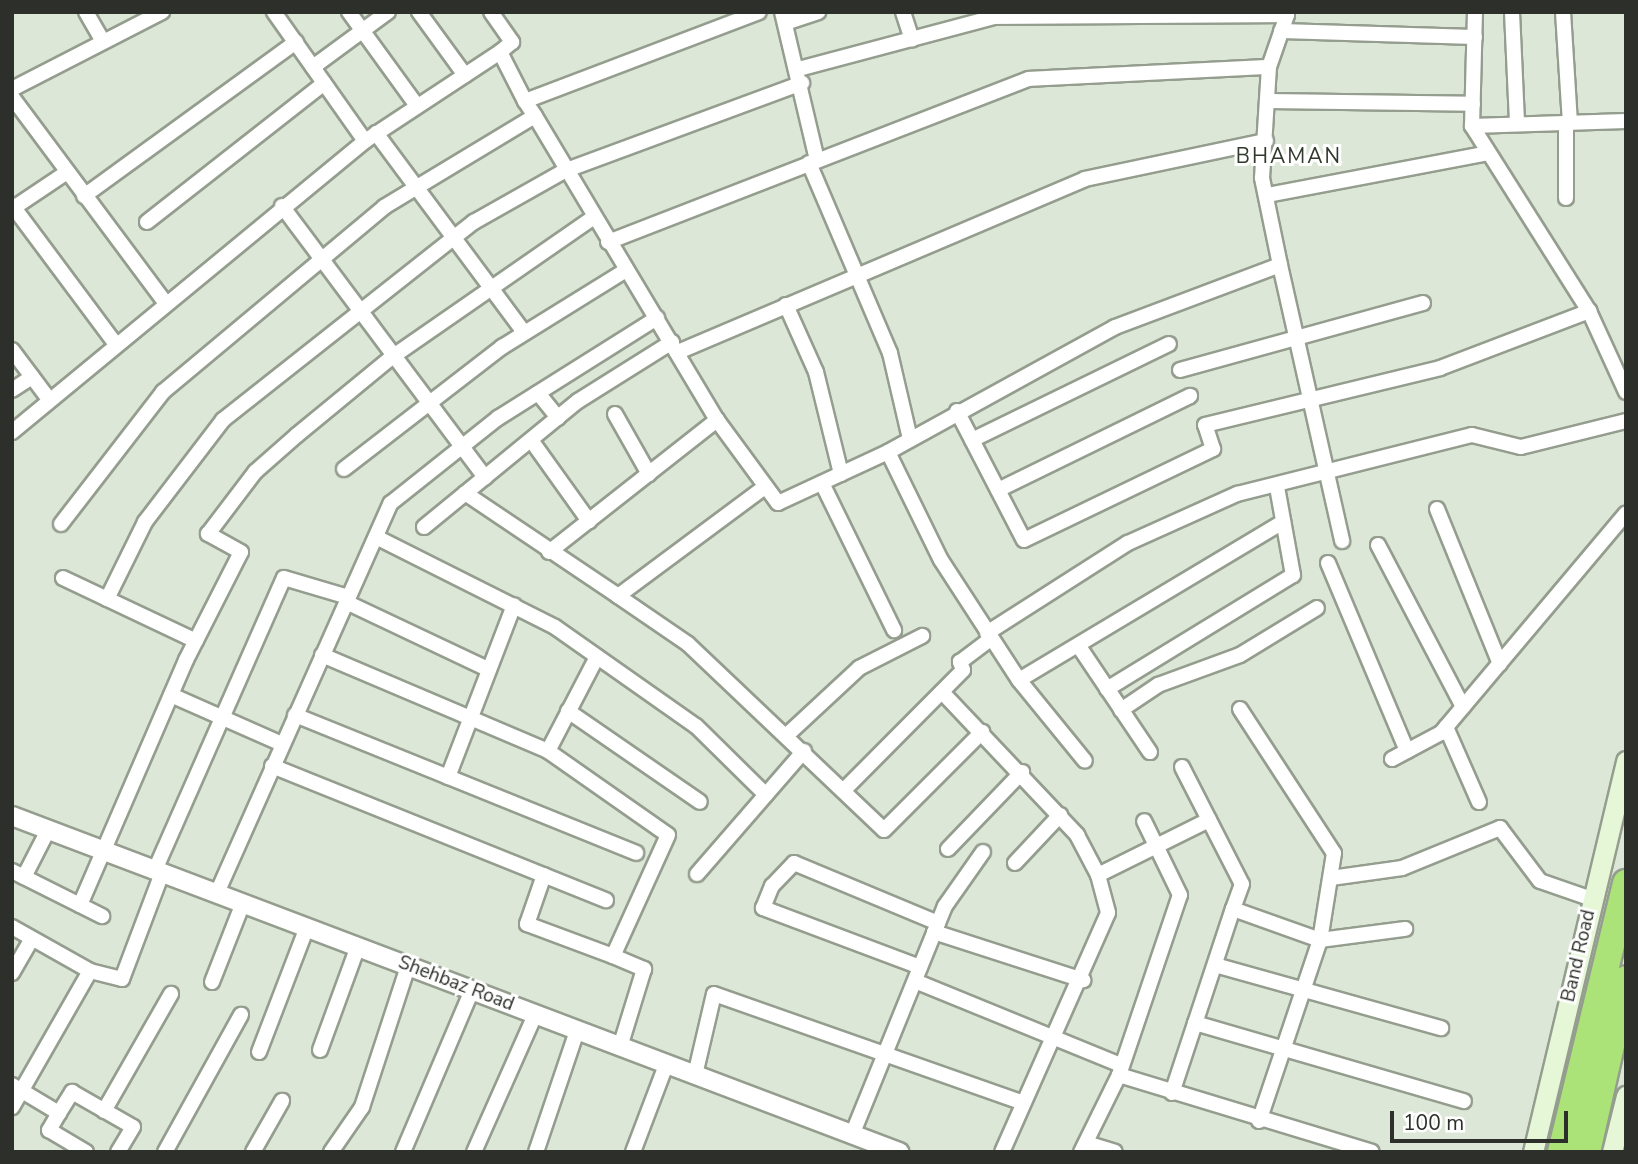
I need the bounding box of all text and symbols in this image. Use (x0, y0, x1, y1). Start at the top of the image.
district label: BHAMAN (1237, 143, 1341, 169)
street label: Band Road (1557, 908, 1601, 1004)
street label: Shehbaz Road (395, 951, 517, 1017)
scale bar (1393, 1098, 1572, 1142)
text: 100 m (1403, 1109, 1464, 1137)

